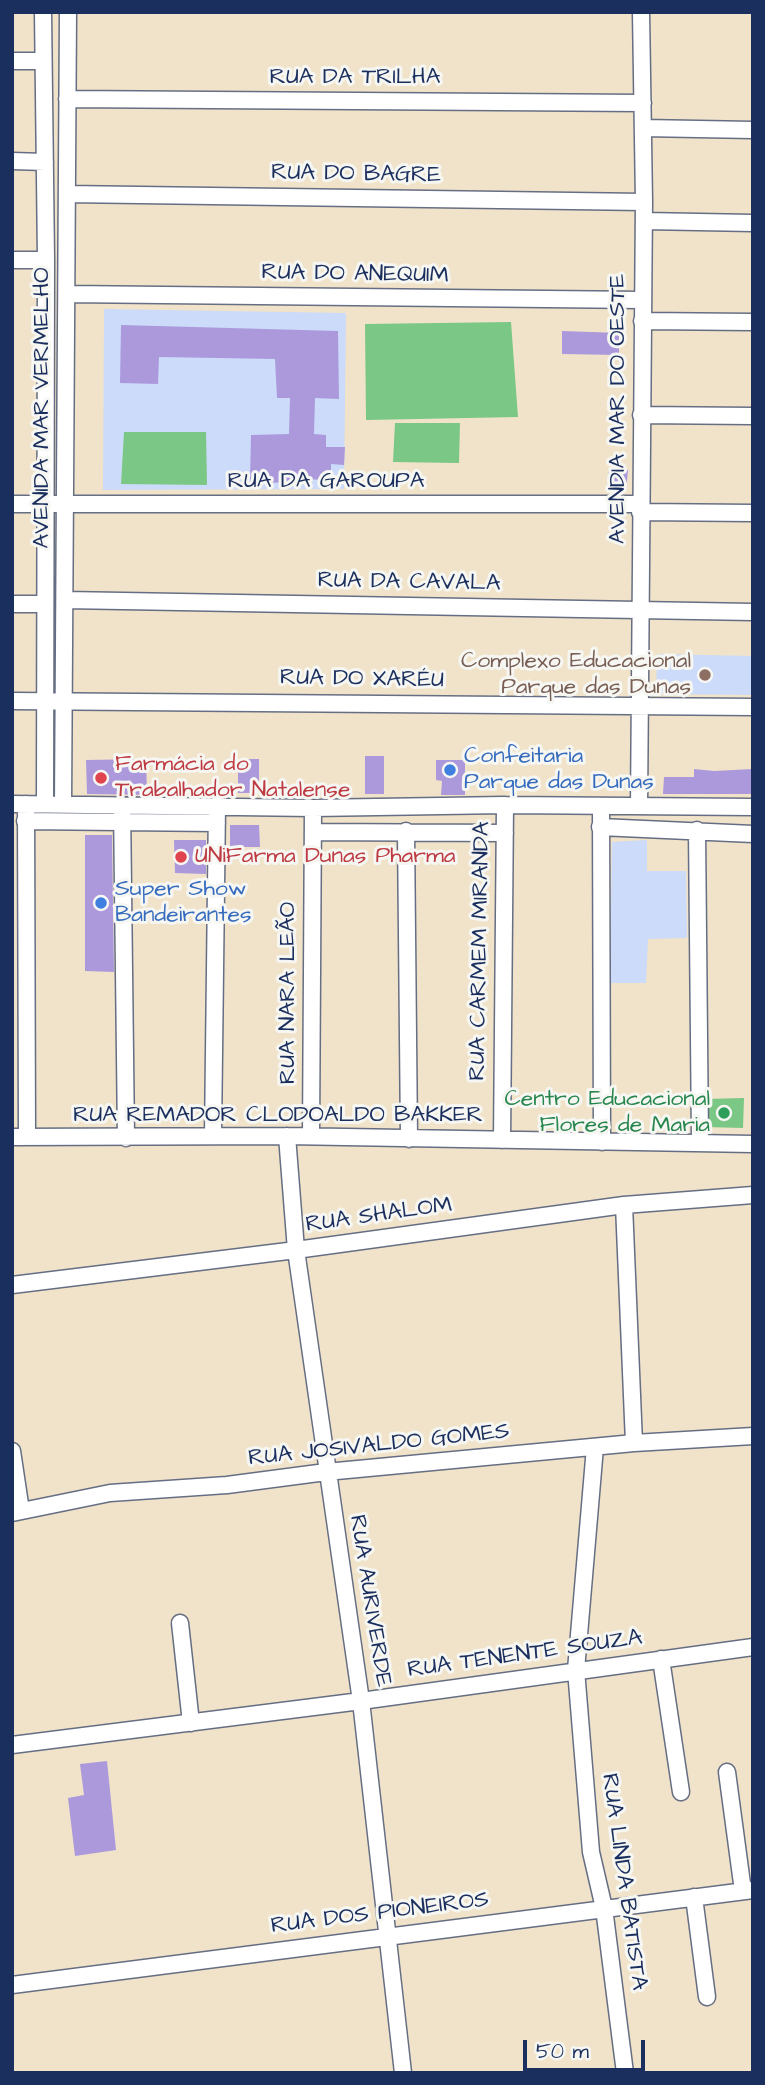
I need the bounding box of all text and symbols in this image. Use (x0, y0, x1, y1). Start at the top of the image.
street label: RUA DA TRILHA (270, 64, 440, 92)
street label: RUA DO BAGRE (271, 160, 441, 190)
street label: RUA DO ANEQUIM (261, 260, 449, 290)
street label: AVENIDA MAR VERMELHO (29, 267, 57, 549)
street label: AVENDIA MAR DO OESTE (605, 274, 633, 544)
street label: RUA DA GAROUPA (228, 468, 424, 496)
street label: RUA DA CAVALA (317, 568, 501, 598)
place label: Complexo Educacional Parque das Dunas (461, 648, 691, 702)
street label: RUA DO XARÉU (280, 665, 444, 695)
marker: Complexo Educacional Parque das Dunas (697, 667, 713, 683)
place label: Confeitaria Parque das Dunas (464, 743, 654, 797)
place label: Farmácia do Trabalhador Natalense (115, 751, 350, 805)
marker: Confeitaria Parque das Dunas (442, 762, 458, 778)
marker: Farmácia do Trabalhador Natalense (93, 770, 109, 786)
street label: RUA CARMEM MIRANDA (465, 821, 497, 1081)
place label: UNiFarma Dunas Pharma (195, 843, 456, 871)
marker: UNiFarma Dunas Pharma (173, 849, 189, 865)
place label: Super Show Bandeirantes (115, 876, 251, 930)
marker: Super Show Bandeirantes (93, 895, 109, 911)
street label: RUA NARA LEÃO (275, 902, 303, 1084)
place label: Centro Educacional Flores de Maria (505, 1086, 710, 1140)
street label: RUA REMADOR CLODOALDO BAKKER (73, 1102, 483, 1130)
marker: Centro Educacional Flores de Maria (716, 1105, 732, 1121)
street label: RUA SHALOM (304, 1192, 454, 1240)
street label: RUA JOSIVALDO GOMES (247, 1419, 511, 1473)
street label: RUA AURIVERDE (342, 1513, 396, 1689)
street label: RUA TENENTE SOUZA (406, 1625, 644, 1685)
street label: RUA LINDA BATISTA (594, 1772, 652, 1992)
street label: RUA DOS PIONEIROS (270, 1887, 490, 1941)
scale bar (527, 2025, 650, 2070)
text: 50 m (536, 2037, 589, 2066)

